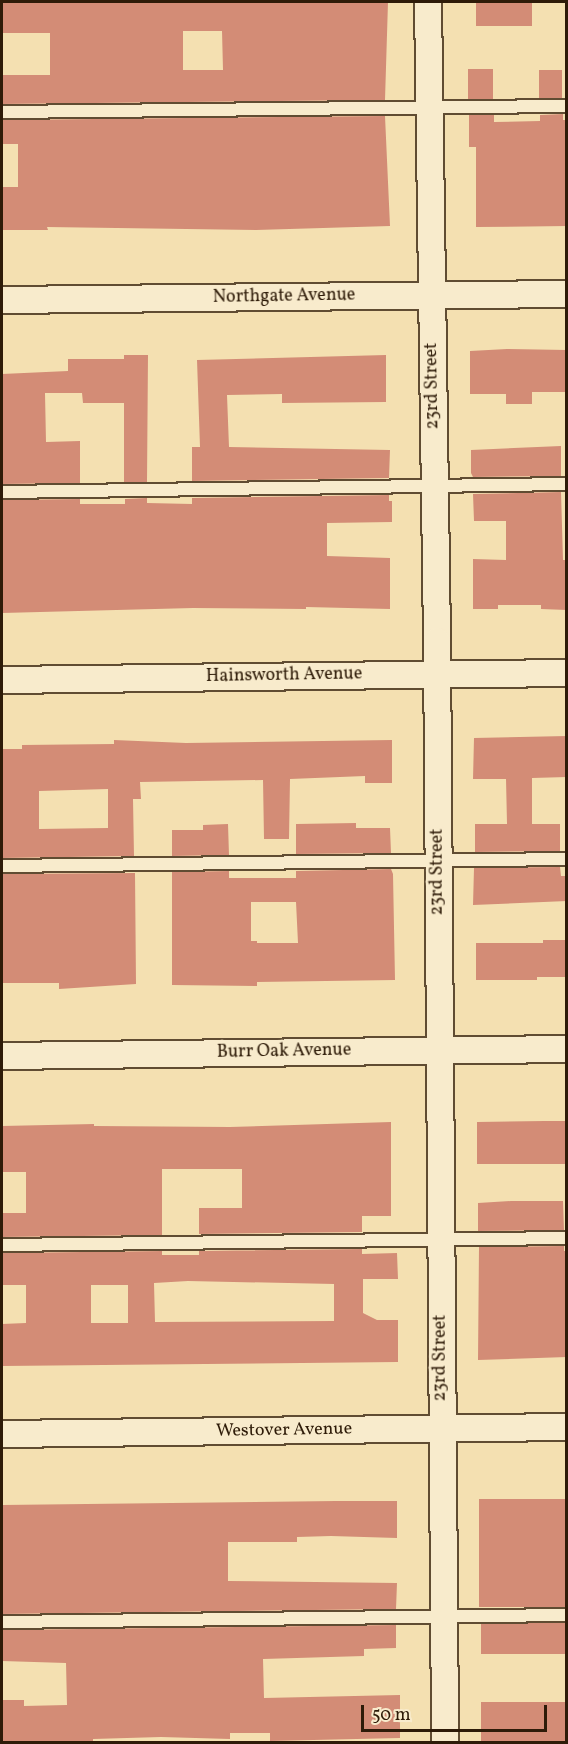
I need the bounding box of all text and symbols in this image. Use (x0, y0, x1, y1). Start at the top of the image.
street label: Northgate Avenue (213, 285, 355, 309)
street label: 23rd Street (421, 342, 445, 430)
street label: Hainsworth Avenue (206, 664, 362, 688)
street label: 23rd Street (427, 829, 449, 915)
street label: Burr Oak Avenue (217, 1040, 351, 1064)
street label: 23rd Street (430, 1315, 452, 1401)
street label: Westover Avenue (216, 1419, 352, 1443)
scale bar (364, 1693, 550, 1731)
text: 50 m (372, 1703, 411, 1728)

